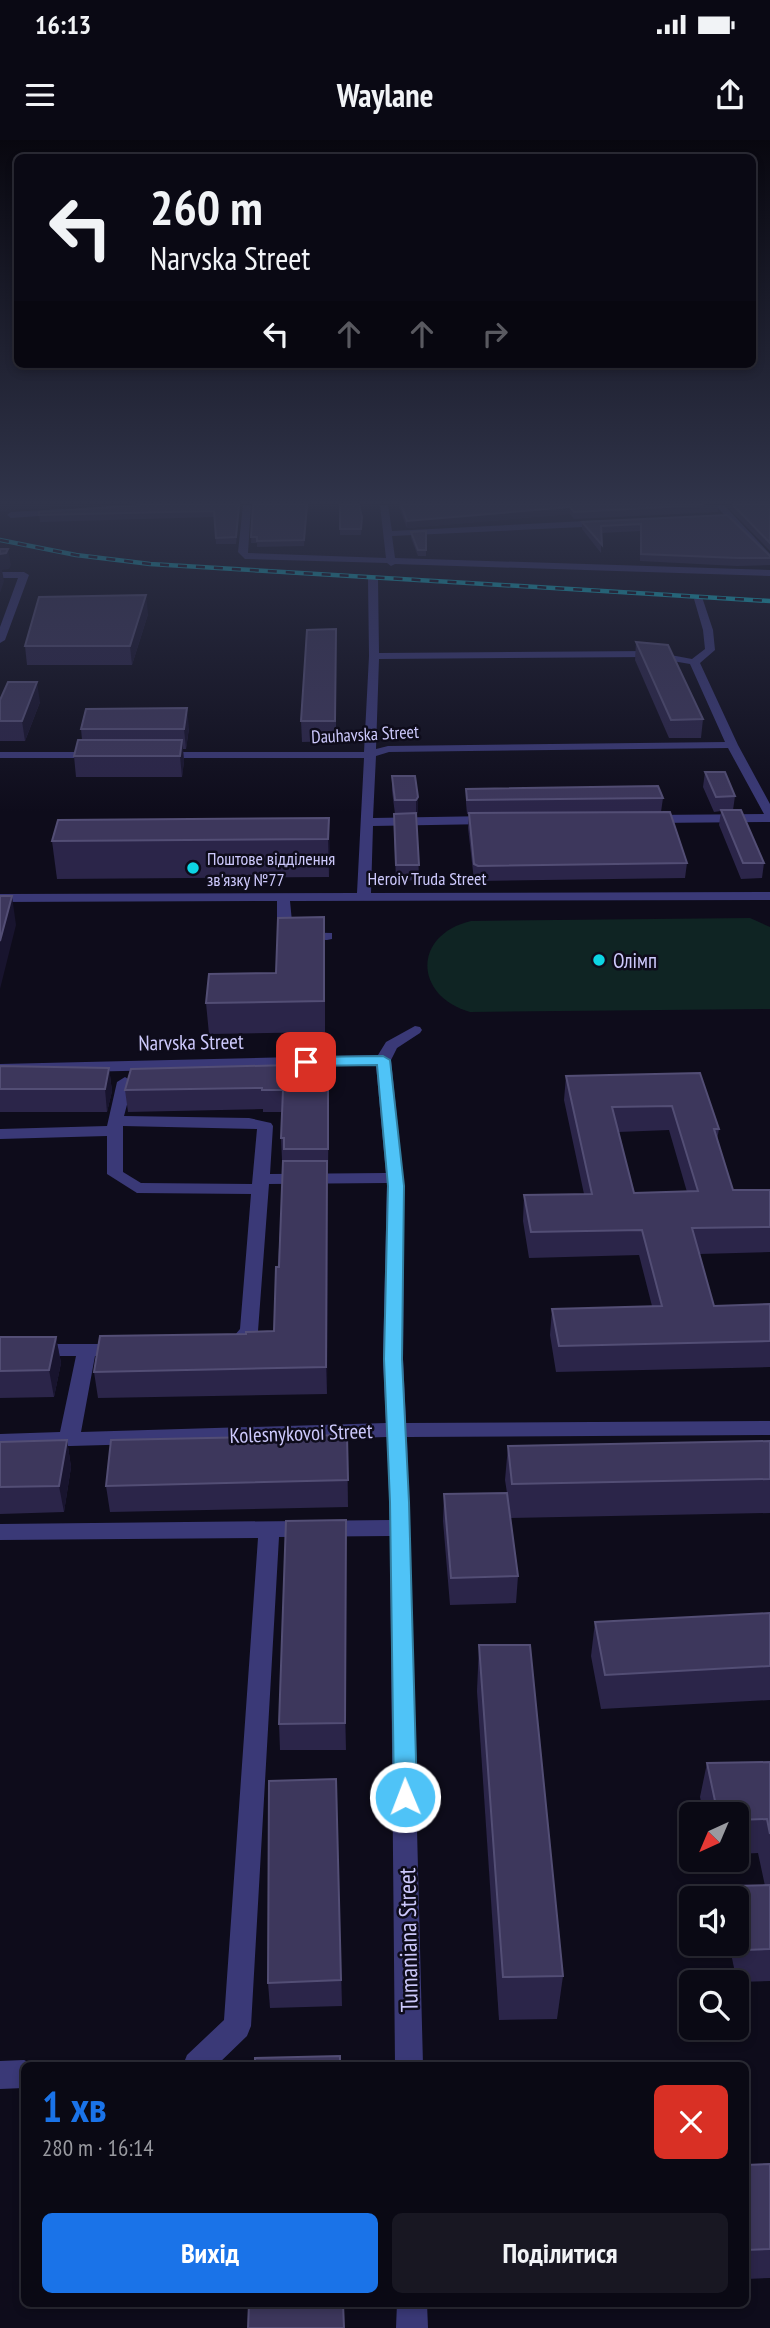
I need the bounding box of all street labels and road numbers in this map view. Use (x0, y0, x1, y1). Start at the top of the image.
street label: Dauhavska Street (311, 720, 420, 748)
street label: Heroiv Truda Street (368, 867, 486, 890)
street label: Narvska Street (138, 1028, 244, 1056)
street label: Kolesnykovoi Street (229, 1417, 373, 1449)
street label: Tumaniana Street (391, 1867, 425, 2013)

